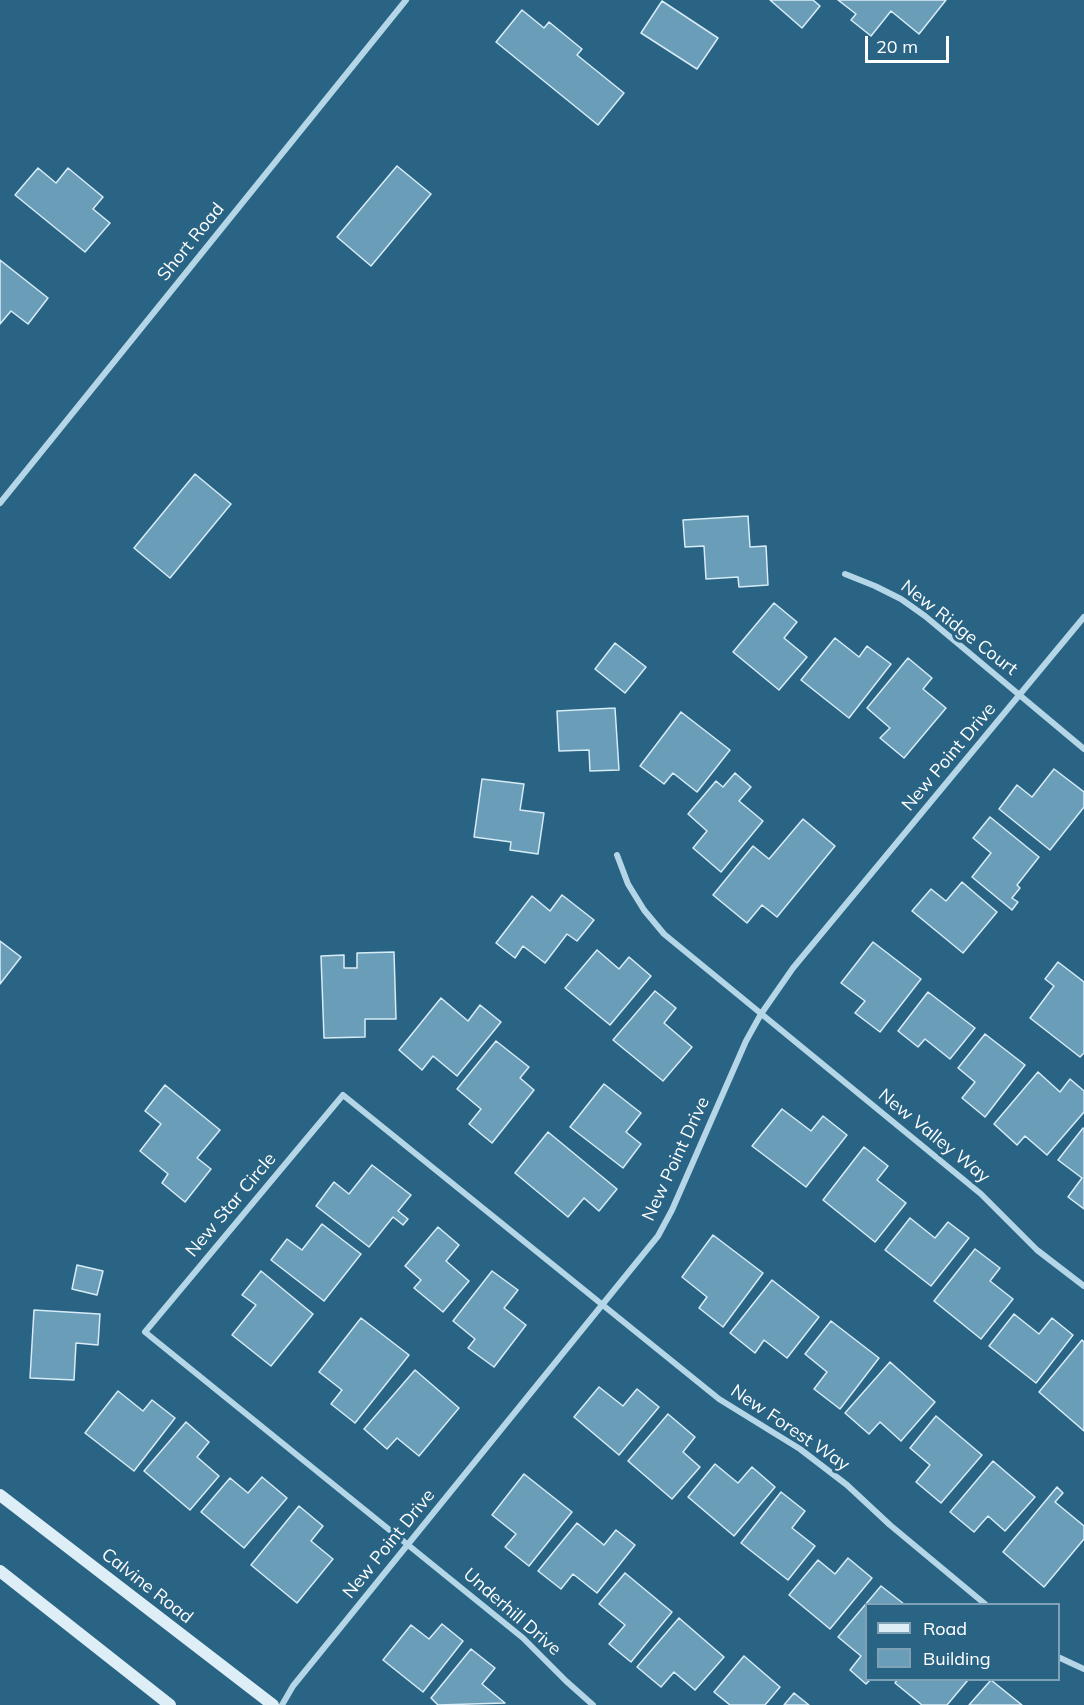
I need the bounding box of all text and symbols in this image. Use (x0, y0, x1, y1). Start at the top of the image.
scale bar (868, 24, 952, 62)
text: 20 m (876, 35, 918, 58)
street label: Short Road (153, 199, 229, 285)
street label: New Ridge Court (896, 576, 1022, 680)
street label: New Point Drive (898, 699, 1000, 815)
street label: New Valley Way (874, 1084, 994, 1188)
street label: New Point Drive (638, 1094, 714, 1224)
street label: New Star Circle (181, 1149, 281, 1261)
street label: New Forest Way (726, 1380, 854, 1476)
street label: New Point Drive (338, 1485, 440, 1603)
street label: Calvine Road (97, 1544, 197, 1628)
street label: Underhill Drive (459, 1564, 565, 1660)
legend (865, 1603, 1060, 1681)
text: Road (923, 1617, 967, 1640)
text: Building (923, 1647, 991, 1670)

